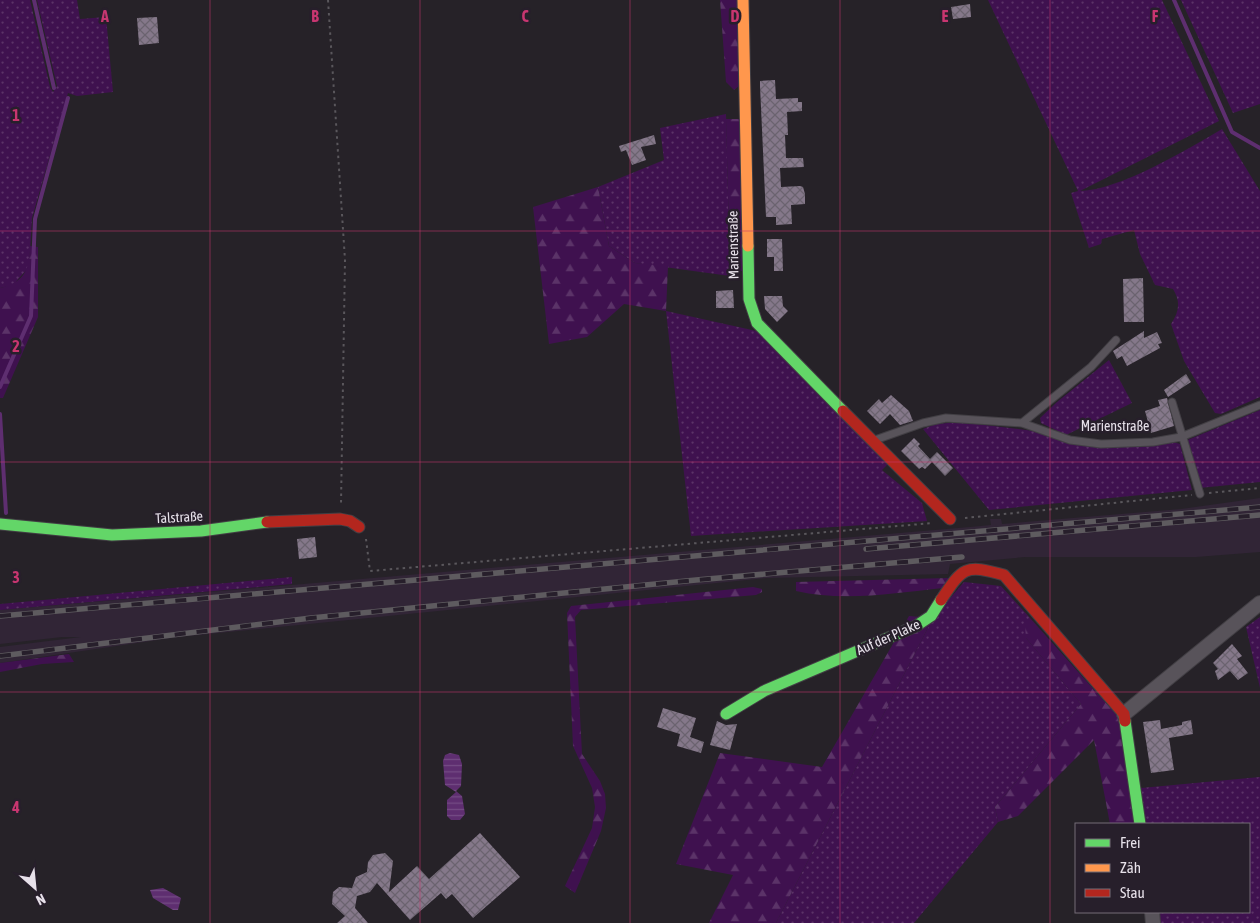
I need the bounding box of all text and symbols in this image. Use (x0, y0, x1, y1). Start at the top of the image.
text: A (100, 7, 109, 25)
text: B (311, 7, 319, 25)
text: C (521, 7, 529, 25)
text: D (731, 7, 740, 25)
text: E (942, 7, 949, 25)
text: F (1152, 7, 1159, 25)
text: 1 (12, 106, 20, 124)
street label: Marienstraße (724, 211, 742, 279)
text: 2 (12, 337, 20, 355)
street label: Marienstraße (1081, 418, 1149, 434)
street label: Talstraße (155, 508, 203, 526)
text: 3 (12, 568, 20, 586)
street label: Auf der Plake (854, 616, 922, 658)
text: 4 (11, 798, 20, 816)
legend (1075, 823, 1250, 913)
text: Frei (1120, 834, 1140, 851)
text: Zäh (1120, 859, 1141, 876)
north arrow (10, 863, 60, 913)
text: Stau (1120, 884, 1145, 901)
text: N (34, 891, 48, 909)

